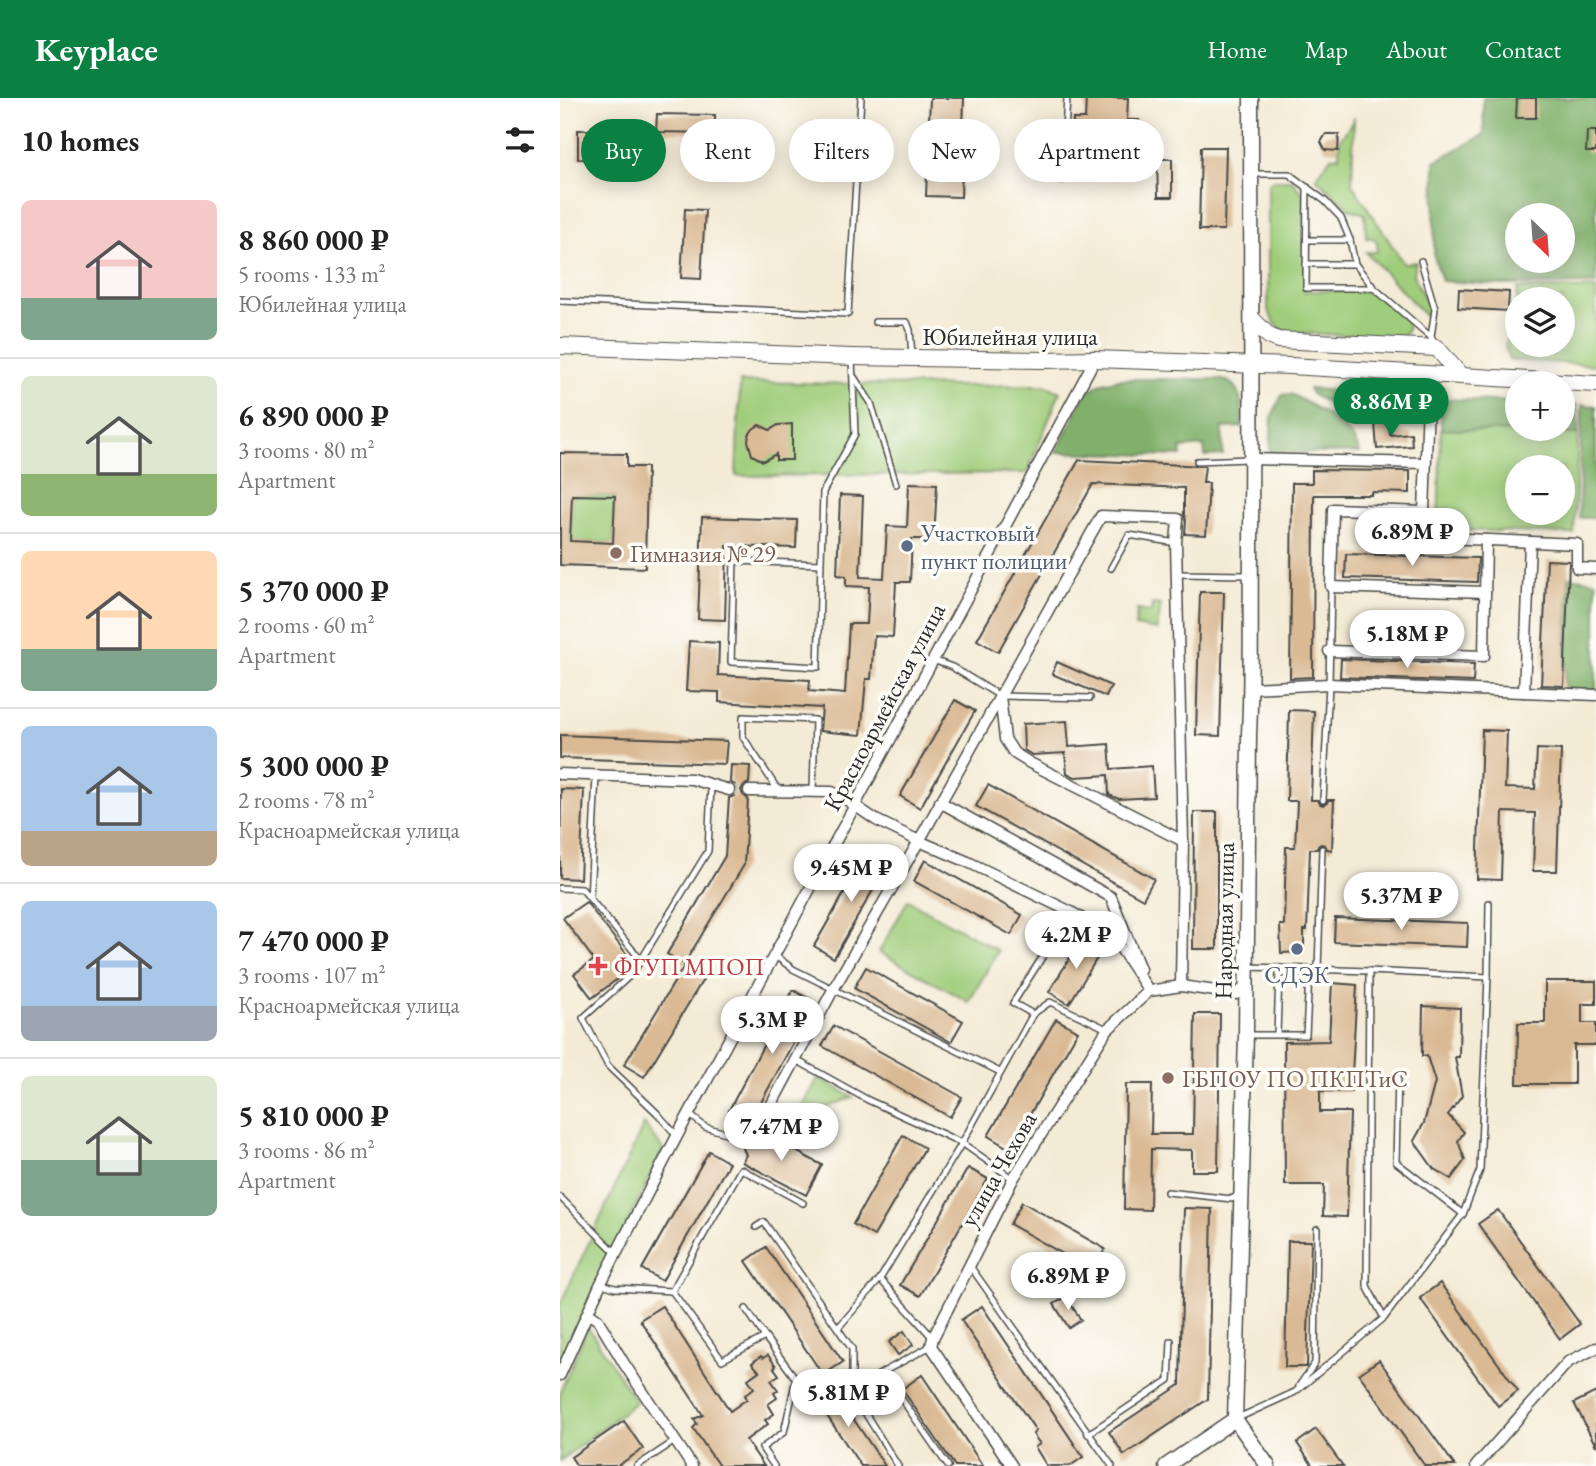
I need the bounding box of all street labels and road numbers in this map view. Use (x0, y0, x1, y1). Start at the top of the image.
street label: Юбилейная улица (922, 321, 1098, 352)
street label: Красноармейская улица (816, 597, 952, 816)
street label: Народная улица (1207, 842, 1241, 1000)
street label: улица Чехова (953, 1106, 1044, 1232)

